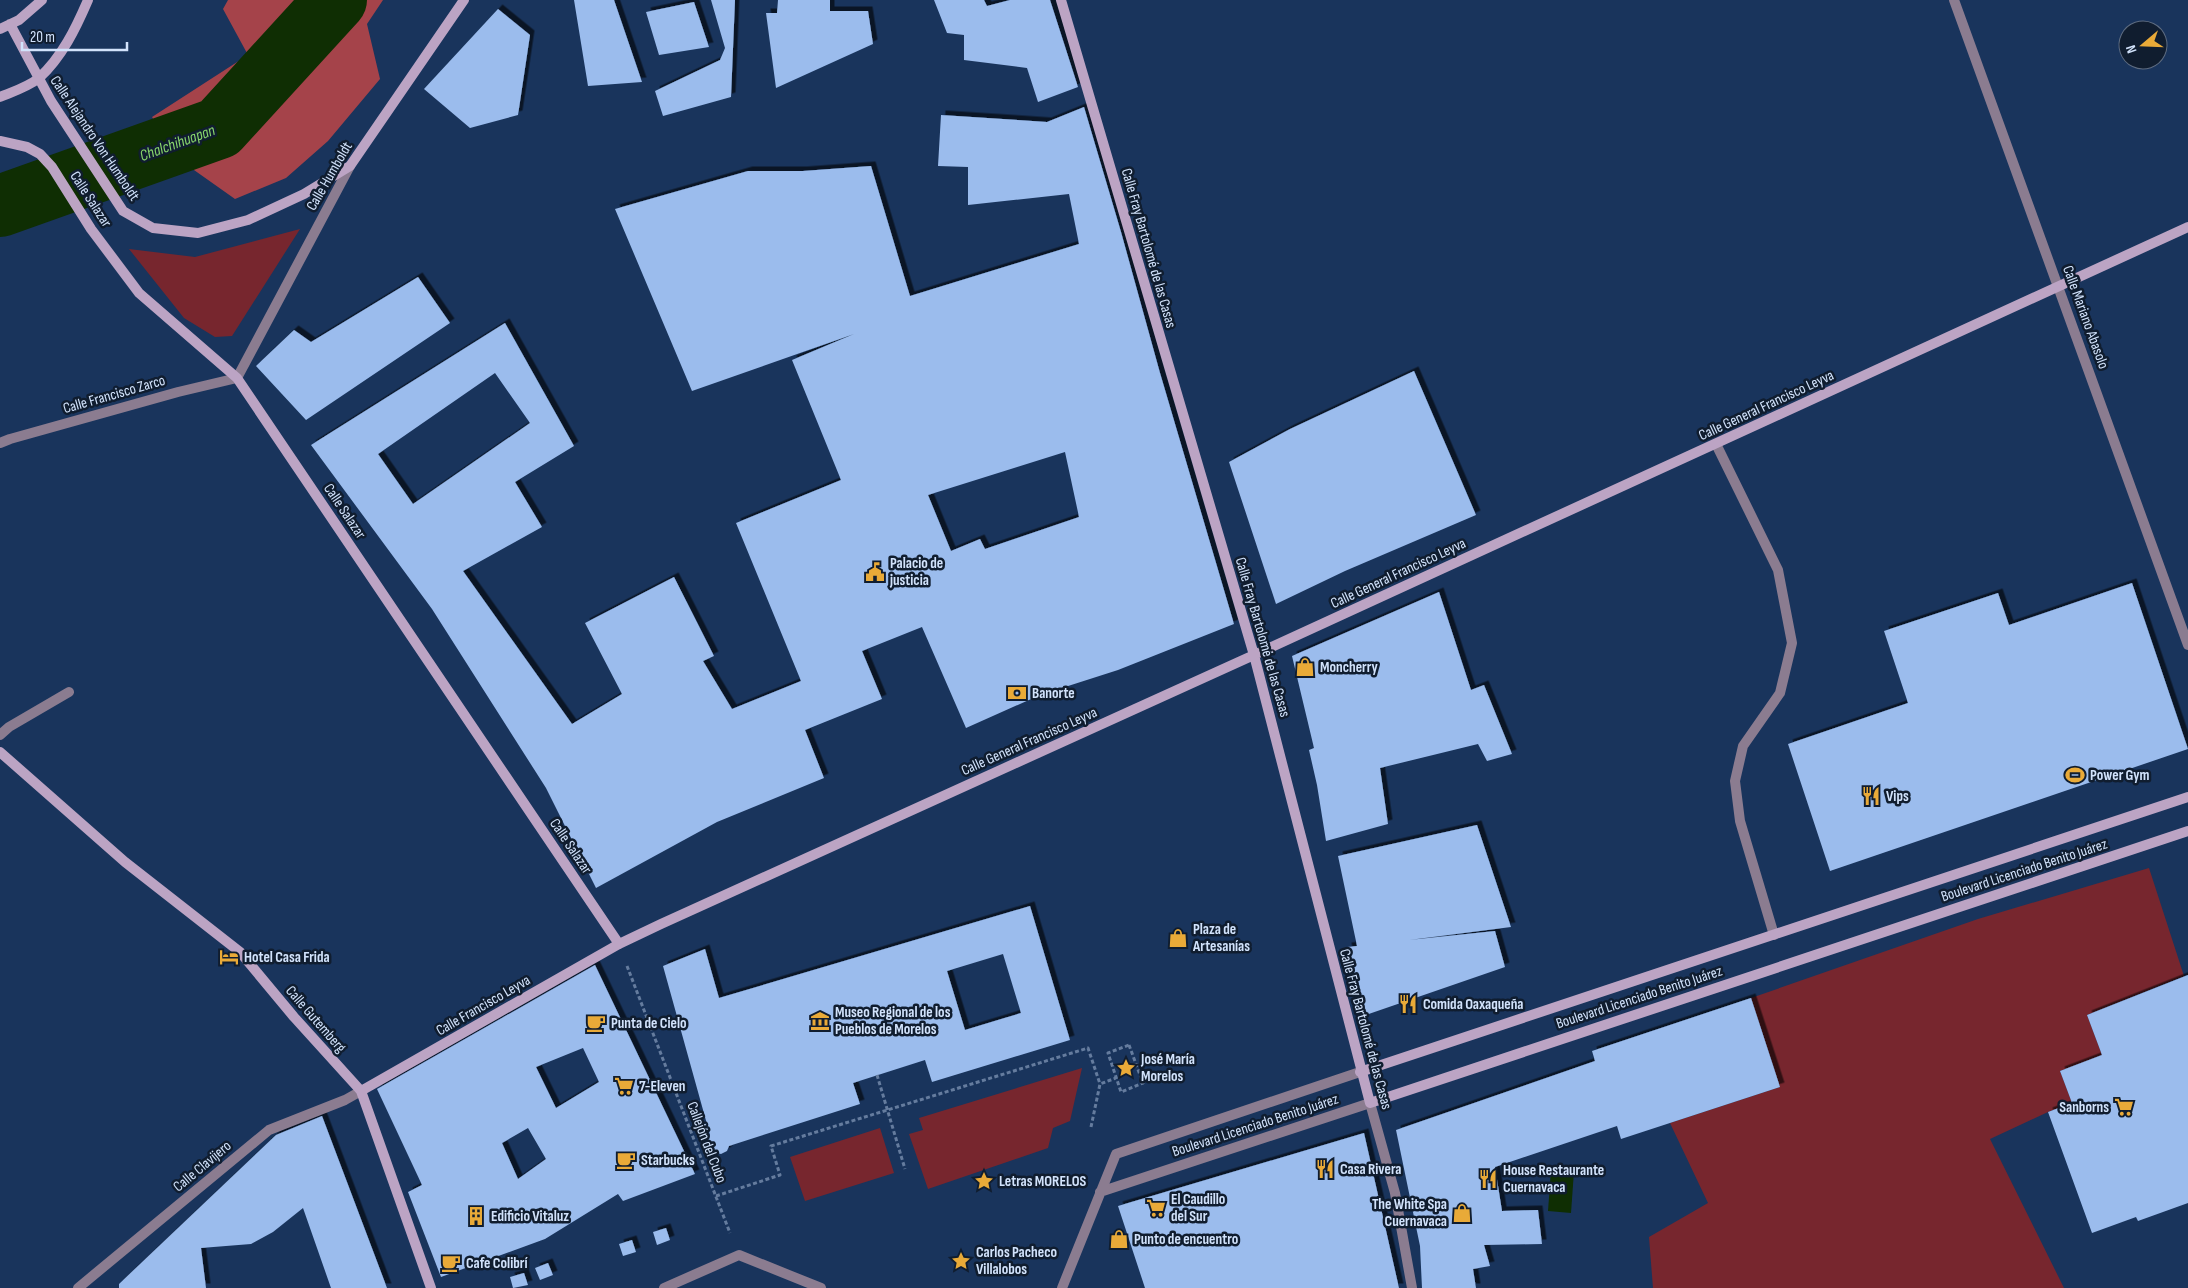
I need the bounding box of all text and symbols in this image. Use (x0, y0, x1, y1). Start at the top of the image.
scale bar (22, 20, 128, 52)
north arrow (2118, 20, 2168, 70)
text: 20 m (30, 28, 55, 47)
text: N (2122, 43, 2140, 55)
street label: Calle Alejandro Von Humboldt (46, 72, 144, 205)
water label: Chalchihuapan (137, 121, 218, 166)
street label: Calle Humboldt (302, 138, 357, 214)
street label: Calle Fray Bartolomé de las Casas (1117, 166, 1180, 330)
street label: Calle Salazar (65, 168, 116, 231)
street label: Calle Mariano Abasolo (2058, 263, 2113, 371)
street label: Calle General Francisco Leyva (1696, 366, 1837, 445)
street label: Calle Francisco Zarco (61, 371, 167, 418)
street label: Calle Salazar (319, 480, 370, 543)
street label: Calle General Francisco Leyva (1328, 534, 1469, 613)
place label: Palacio de justicia (889, 554, 943, 590)
street label: Calle Fray Bartolomé de las Casas (1231, 555, 1294, 719)
public building icon: Palacio de justicia (864, 561, 886, 583)
shop icon: Moncherry (1294, 656, 1316, 678)
place label: Moncherry (1320, 658, 1379, 677)
bank icon: Banorte (1006, 682, 1028, 704)
place label: Banorte (1032, 684, 1075, 703)
street label: Calle General Francisco Leyva (958, 703, 1100, 780)
sports icon: Power Gym (2064, 764, 2086, 786)
place label: Power Gym (2090, 766, 2150, 785)
restaurant icon: Vips (1860, 785, 1882, 807)
place label: Vips (1886, 787, 1909, 806)
street label: Calle Salazar (545, 815, 596, 878)
street label: Boulevard Licenciado Benito Juárez (1939, 834, 2110, 906)
place label: Plaza de Artesanías (1192, 920, 1250, 956)
shop icon: Plaza de Artesanías (1167, 927, 1189, 949)
hotel icon: Hotel Casa Frida (218, 946, 240, 968)
street label: Calle Fray Bartolomé de las Casas (1335, 947, 1396, 1111)
place label: Hotel Casa Frida (244, 948, 330, 967)
street label: Boulevard Licenciado Benito Juárez (1554, 961, 1725, 1033)
street label: Calle Francisco Leyva (433, 971, 534, 1040)
street label: Calle Gutemberg (281, 982, 350, 1057)
restaurant icon: Comida Oaxaqueña (1397, 993, 1419, 1015)
place label: Comida Oaxaqueña (1423, 995, 1524, 1014)
place label: Museo Regional de los Pueblos de Morelos (835, 1003, 951, 1039)
museum icon: Museo Regional de los Pueblos de Morelos (809, 1010, 831, 1032)
cafe icon: Punta de Cielo (585, 1012, 607, 1034)
place label: Punta de Cielo (611, 1014, 687, 1033)
place label: José María Morelos (1140, 1050, 1195, 1086)
place icon: José María Morelos (1115, 1057, 1137, 1079)
supermarket icon: 7-Eleven (613, 1075, 635, 1097)
place label: 7-Eleven (639, 1077, 686, 1096)
street label: Boulevard Licenciado Benito Juárez (1170, 1089, 1341, 1161)
supermarket icon: Sanborns (2113, 1096, 2135, 1118)
place label: Sanborns (2059, 1098, 2109, 1117)
street label: Callejón del Cubo (682, 1099, 731, 1186)
street label: Calle Clavijero (169, 1137, 235, 1196)
cafe icon: Starbucks (615, 1149, 637, 1171)
place label: Starbucks (641, 1151, 695, 1170)
restaurant icon: Casa Rivera (1314, 1158, 1336, 1180)
place label: Casa Rivera (1340, 1160, 1401, 1179)
place label: House Restaurante Cuernavaca (1503, 1161, 1604, 1197)
restaurant icon: House Restaurante Cuernavaca (1477, 1168, 1499, 1190)
place icon: Letras MORELOS (973, 1170, 995, 1192)
place label: Letras MORELOS (999, 1172, 1086, 1191)
place label: El Caudillo del Sur (1171, 1190, 1225, 1226)
place label: The White Spa Cuernavaca (1372, 1195, 1447, 1231)
supermarket icon: El Caudillo del Sur (1145, 1197, 1167, 1219)
shop icon: The White Spa Cuernavaca (1451, 1202, 1473, 1224)
building icon: Edificio Vitaluz (465, 1205, 487, 1227)
place label: Edificio Vitaluz (491, 1207, 569, 1226)
shop icon: Punto de encuentro (1108, 1228, 1130, 1250)
place label: Punto de encuentro (1134, 1230, 1238, 1249)
place label: Carlos Pacheco Villalobos (976, 1243, 1057, 1279)
place icon: Carlos Pacheco Villalobos (950, 1250, 972, 1272)
cafe icon: Cafe Colibrí (440, 1252, 462, 1274)
place label: Cafe Colibrí (466, 1254, 528, 1273)

